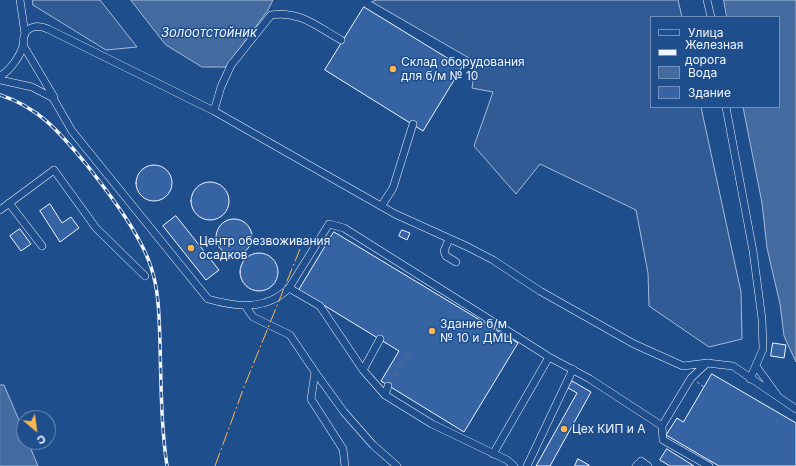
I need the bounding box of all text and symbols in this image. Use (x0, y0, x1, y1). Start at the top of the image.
legend (650, 16, 780, 108)
water label: Золоотстойник (161, 25, 257, 41)
text: Улица (688, 25, 723, 40)
text: Железная дорога (685, 37, 743, 67)
place label: Склад оборудования для б/м № 10 (401, 55, 525, 83)
marker: Склад оборудования для б/м № 10 (388, 64, 398, 74)
text: Вода (688, 65, 717, 80)
text: Здание (688, 85, 731, 100)
place label: Центр обезвоживания осадков (199, 234, 330, 262)
marker: Центр обезвоживания осадков (186, 243, 196, 253)
place label: Здание б/м № 10 и ДМЦ (440, 317, 512, 345)
marker: Здание б/м № 10 и ДМЦ (427, 326, 437, 336)
north arrow (16, 410, 56, 450)
place label: Цех КИП и А (572, 422, 645, 436)
marker: Цех КИП и А (559, 424, 569, 434)
text: С (34, 432, 48, 448)

